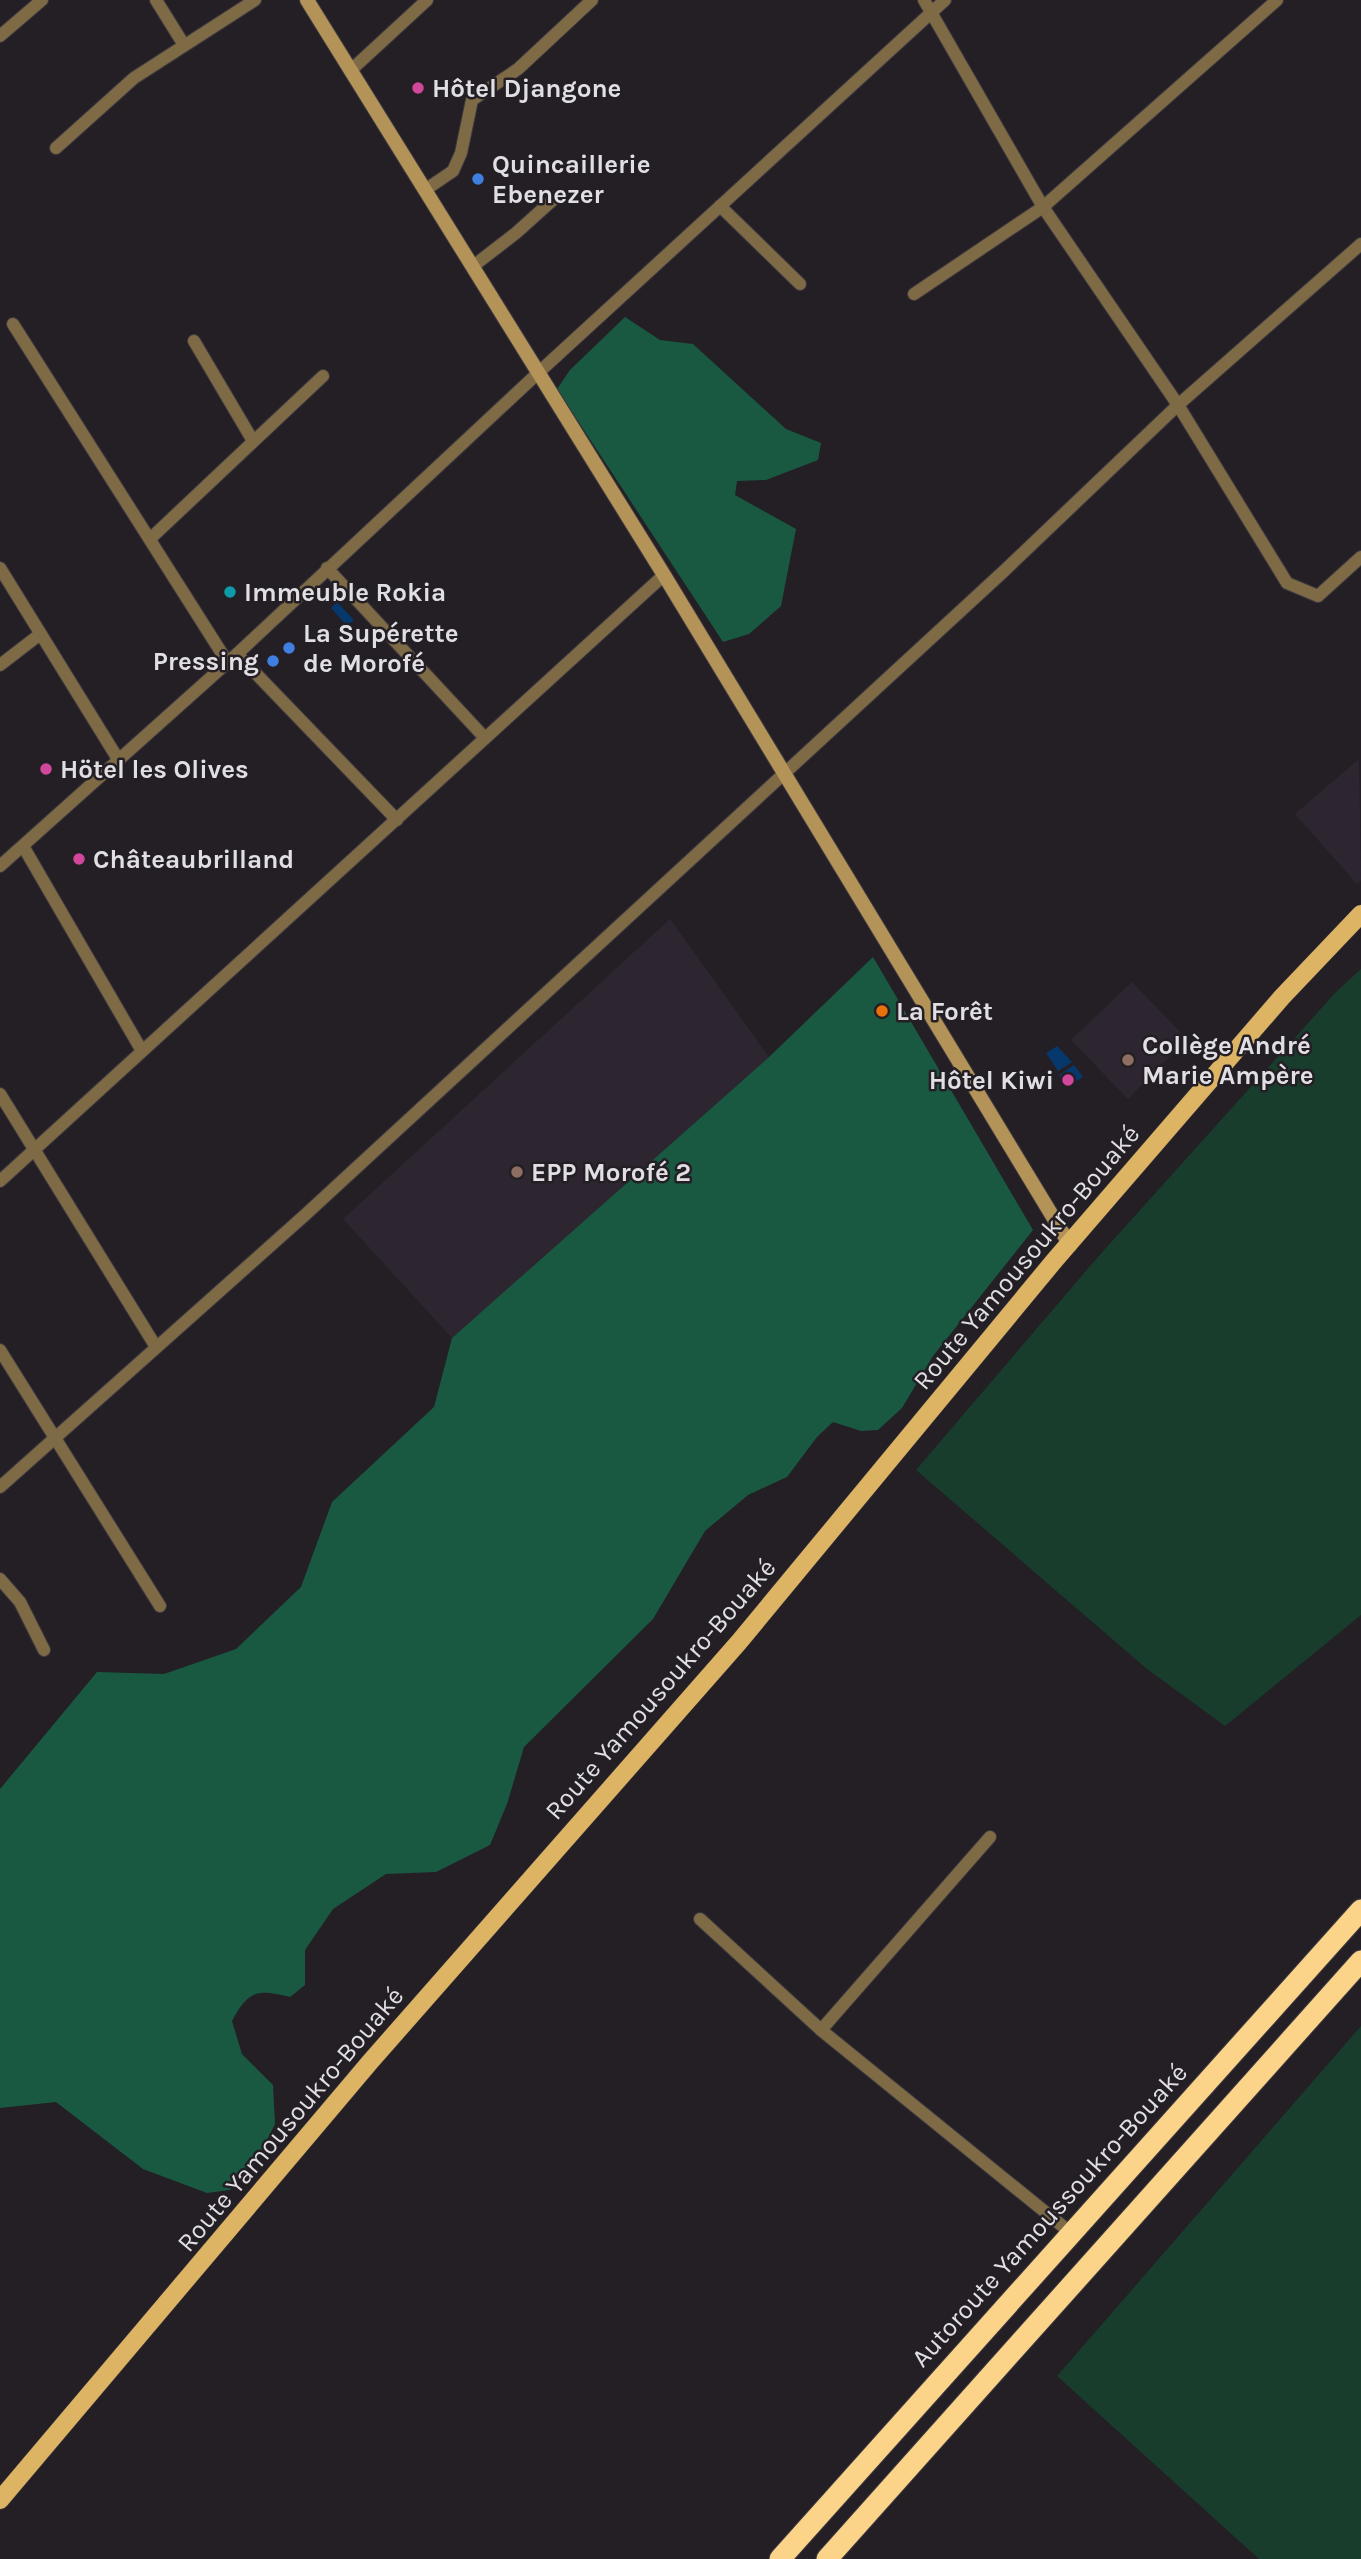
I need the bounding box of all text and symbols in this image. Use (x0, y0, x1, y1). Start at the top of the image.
place label: Hôtel Djangone (432, 73, 621, 104)
marker: Hôtel Djangone (410, 80, 426, 96)
place label: Quincaillerie Ebenezer (492, 149, 651, 210)
marker: Quincaillerie Ebenezer (470, 171, 486, 187)
place label: Immeuble Rokia (244, 577, 446, 608)
marker: Immeuble Rokia (222, 584, 238, 600)
place label: La Supérette de Morofé (303, 618, 458, 679)
marker: La Supérette de Morofé (281, 640, 297, 656)
place label: Pressing (153, 646, 259, 677)
marker: Pressing (265, 653, 281, 669)
place label: Hötel les Olives (60, 754, 249, 785)
marker: Hötel les Olives (38, 761, 54, 777)
place label: Châteaubrilland (93, 844, 294, 875)
marker: Châteaubrilland (71, 851, 87, 867)
place label: La Forêt (896, 996, 993, 1027)
marker: La Forêt (874, 1003, 890, 1019)
place label: Collège André Marie Ampère (1142, 1030, 1314, 1091)
marker: Collège André Marie Ampère (1120, 1052, 1136, 1068)
place label: Hôtel Kiwi (929, 1065, 1054, 1096)
marker: Hôtel Kiwi (1060, 1072, 1076, 1088)
street label: Route Yamousoukro-Bouaké (907, 1119, 1146, 1396)
place label: EPP Morofé 2 (531, 1157, 691, 1188)
marker: EPP Morofé 2 (509, 1164, 525, 1180)
street label: Route Yamousoukro-Bouaké (539, 1552, 782, 1826)
street label: Route Yamousoukro-Bouaké (171, 1981, 410, 2258)
street label: Autoroute Yamoussoukro-Bouaké (905, 2057, 1194, 2373)

